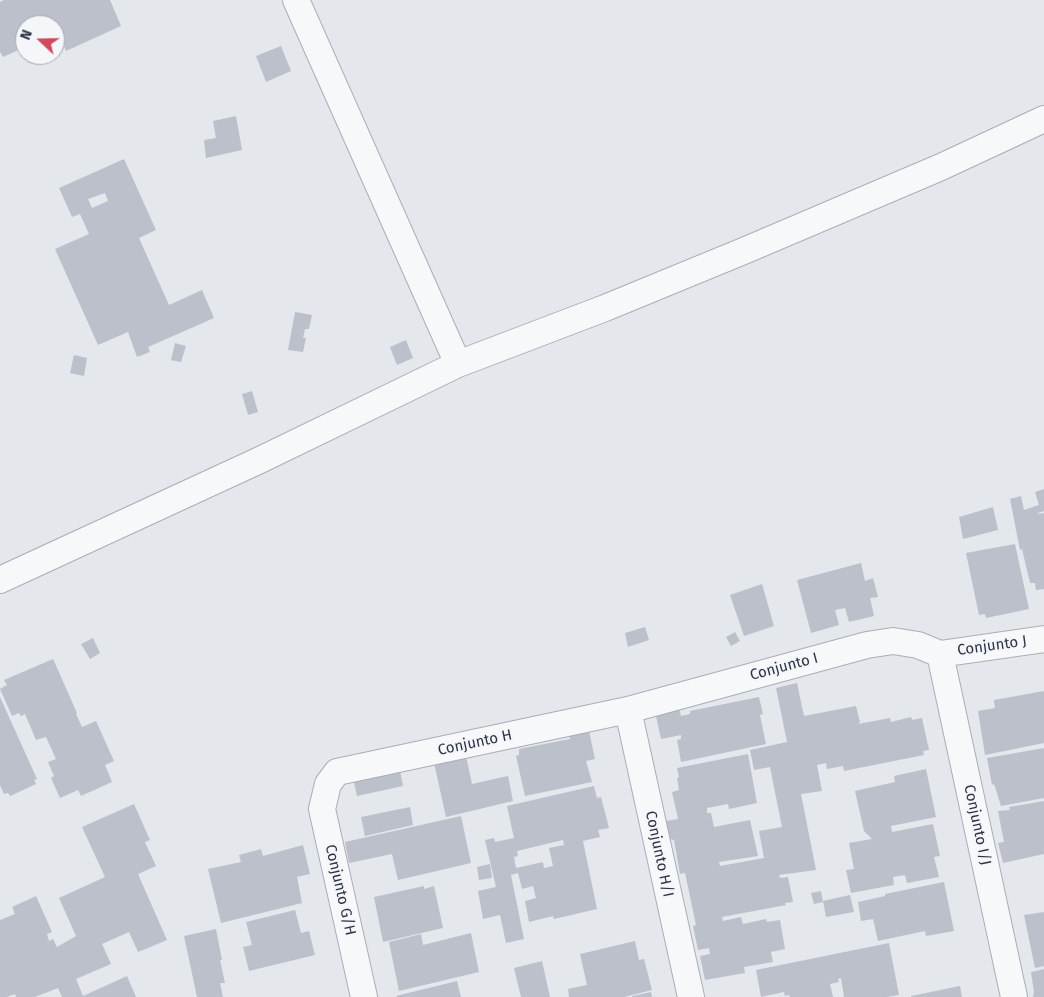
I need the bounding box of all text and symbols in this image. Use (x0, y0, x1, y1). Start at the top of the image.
north arrow (15, 15, 65, 65)
text: N (17, 27, 36, 42)
street label: Conjunto J (956, 632, 1028, 660)
street label: Conjunto I (748, 649, 820, 685)
street label: Conjunto H (436, 726, 514, 760)
street label: Conjunto I/J (960, 783, 994, 867)
street label: Conjunto H/I (641, 809, 677, 899)
street label: Conjunto G/H (321, 843, 359, 937)

